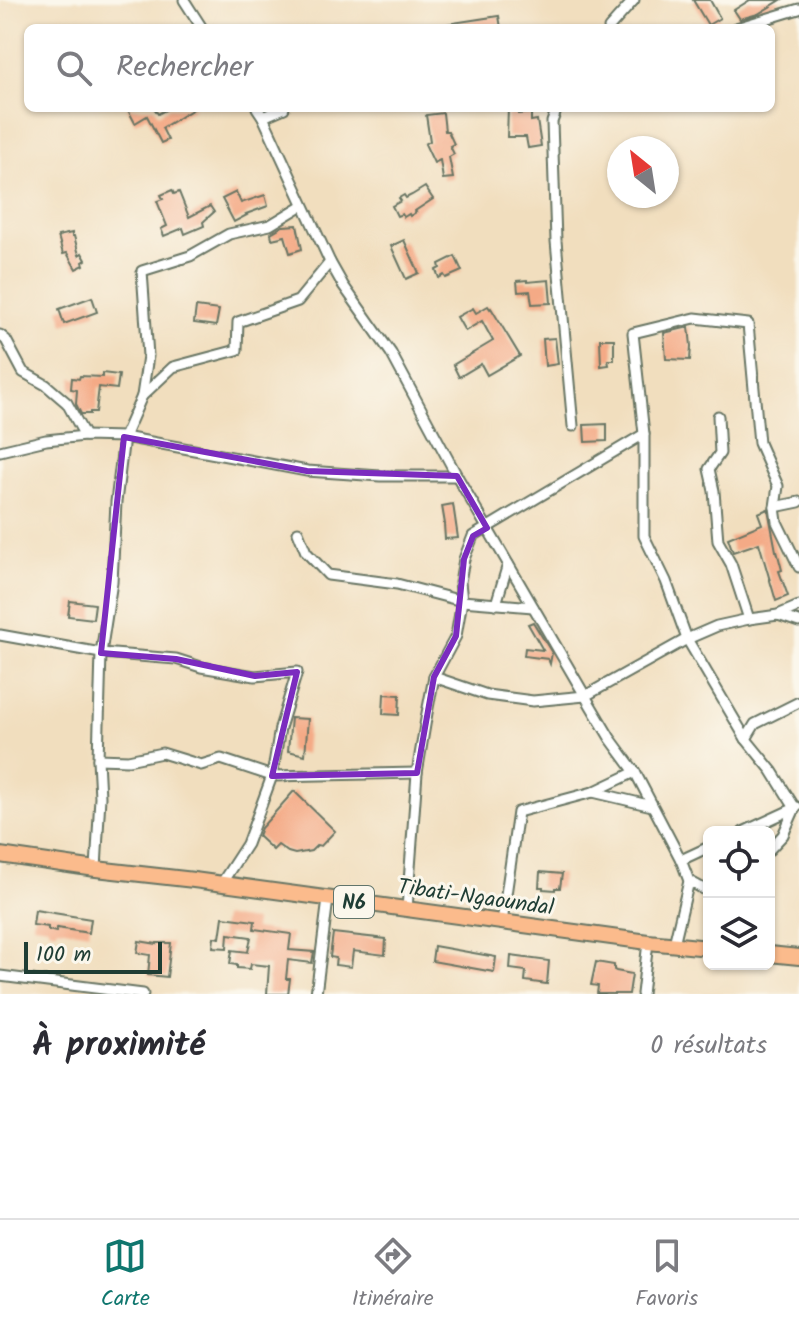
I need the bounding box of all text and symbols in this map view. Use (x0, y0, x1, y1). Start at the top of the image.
search box (24, 24, 775, 112)
text: Rechercher (116, 44, 253, 92)
icon: search (52, 46, 96, 90)
north arrow (607, 136, 679, 208)
map controls (703, 826, 775, 970)
button: locate (703, 826, 775, 898)
street label: Tibati-Ngaoundal (395, 870, 557, 927)
road number: N6 (334, 886, 374, 918)
button: layers (703, 898, 775, 970)
scale bar (24, 938, 162, 974)
text: 100 m (36, 938, 91, 973)
text: À proximité (32, 1019, 205, 1073)
text: 0 résultats (650, 1025, 767, 1067)
tab: Carte (101, 1234, 150, 1317)
tab: Itinéraire (352, 1234, 434, 1317)
tab: Favoris (635, 1234, 698, 1317)

